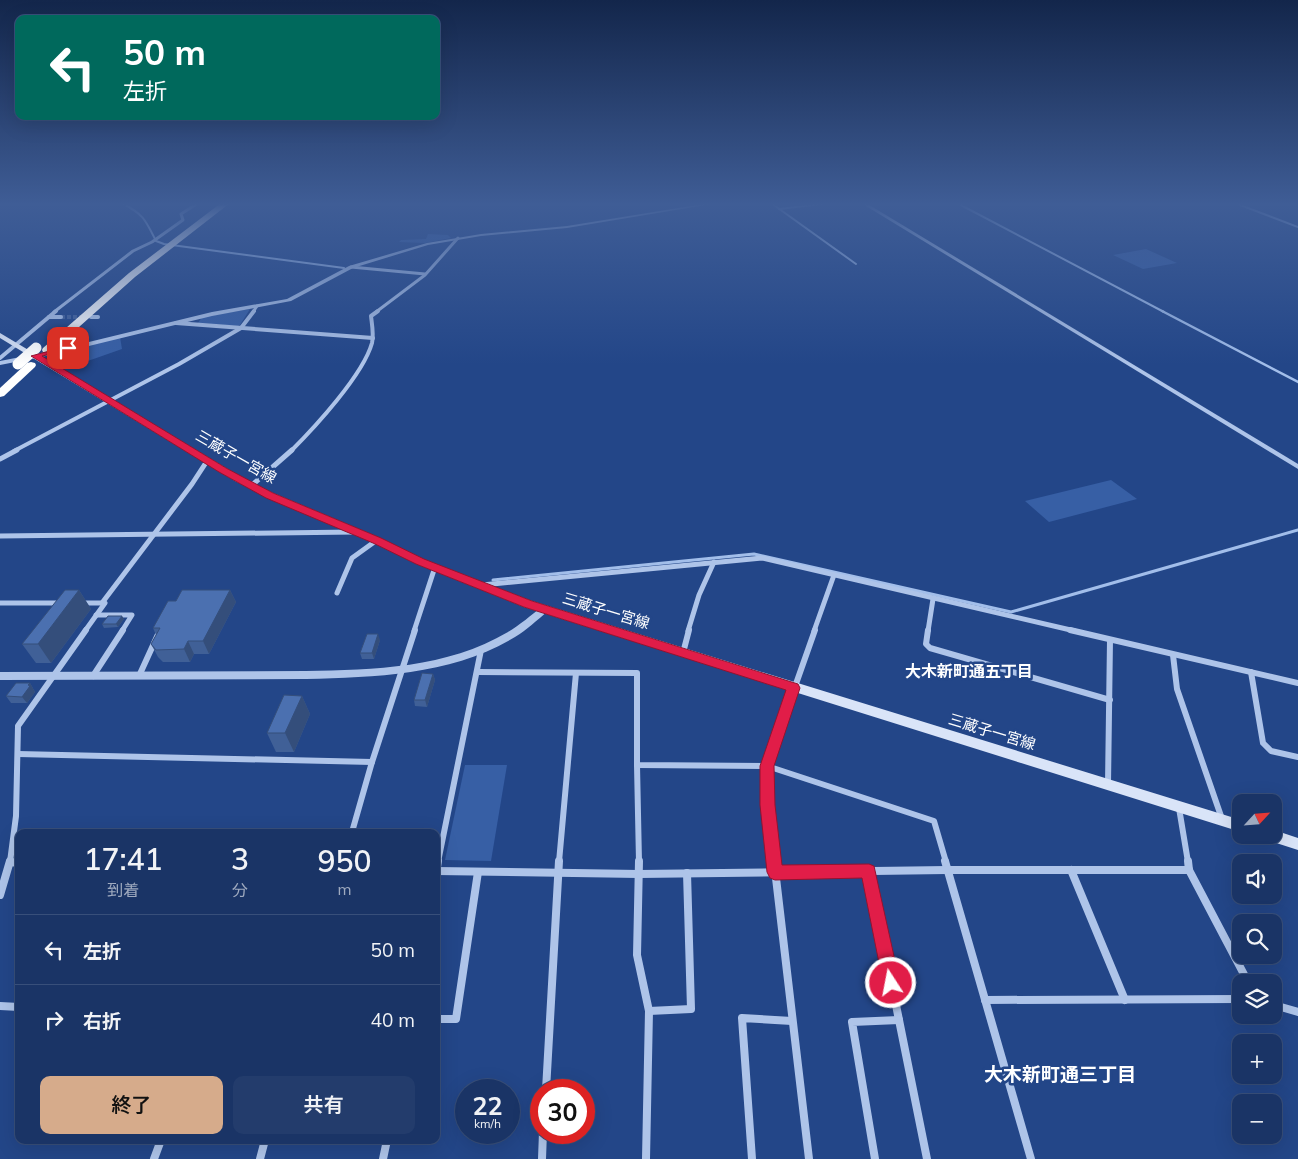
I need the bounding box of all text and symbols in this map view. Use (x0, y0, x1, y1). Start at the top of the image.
text: 50 m (123, 30, 206, 74)
icon: left (40, 35, 105, 100)
text: 左折 (123, 77, 167, 105)
pin (47, 327, 89, 369)
icon: arrive (54, 334, 82, 362)
street label: 三蔵子一宮線 (193, 426, 280, 487)
street label: 三蔵子一宮線 (560, 588, 652, 633)
district label: 大木新町通五丁目 (905, 661, 1033, 681)
street label: 三蔵子一宮線 (946, 709, 1038, 754)
north arrow (1232, 794, 1282, 844)
map controls (1232, 794, 1282, 1144)
text: 17:41 (83, 840, 163, 878)
text: 3 (231, 840, 249, 878)
text: 950 (318, 842, 372, 880)
button: sound (1232, 854, 1282, 904)
text: m (338, 879, 352, 899)
text: 到着 (107, 880, 139, 900)
text: 分 (232, 880, 248, 900)
button: search (1232, 914, 1282, 964)
icon: left (40, 936, 68, 964)
text: 50 m (371, 938, 415, 962)
text: 左折 (83, 939, 121, 963)
position arrow (864, 956, 916, 1008)
button: layers (1232, 974, 1282, 1024)
icon: right (40, 1006, 68, 1034)
text: 40 m (371, 1008, 415, 1032)
text: 右折 (83, 1009, 121, 1033)
button: + (1232, 1034, 1282, 1084)
district label: 大木新町通三丁目 (984, 1062, 1136, 1086)
button: 終了 (40, 1076, 223, 1134)
button: 共有 (233, 1076, 415, 1134)
speed limit sign: 30 (530, 1079, 595, 1144)
text: 22 (472, 1090, 503, 1121)
button: − (1232, 1094, 1282, 1144)
text: km/h (474, 1116, 501, 1131)

